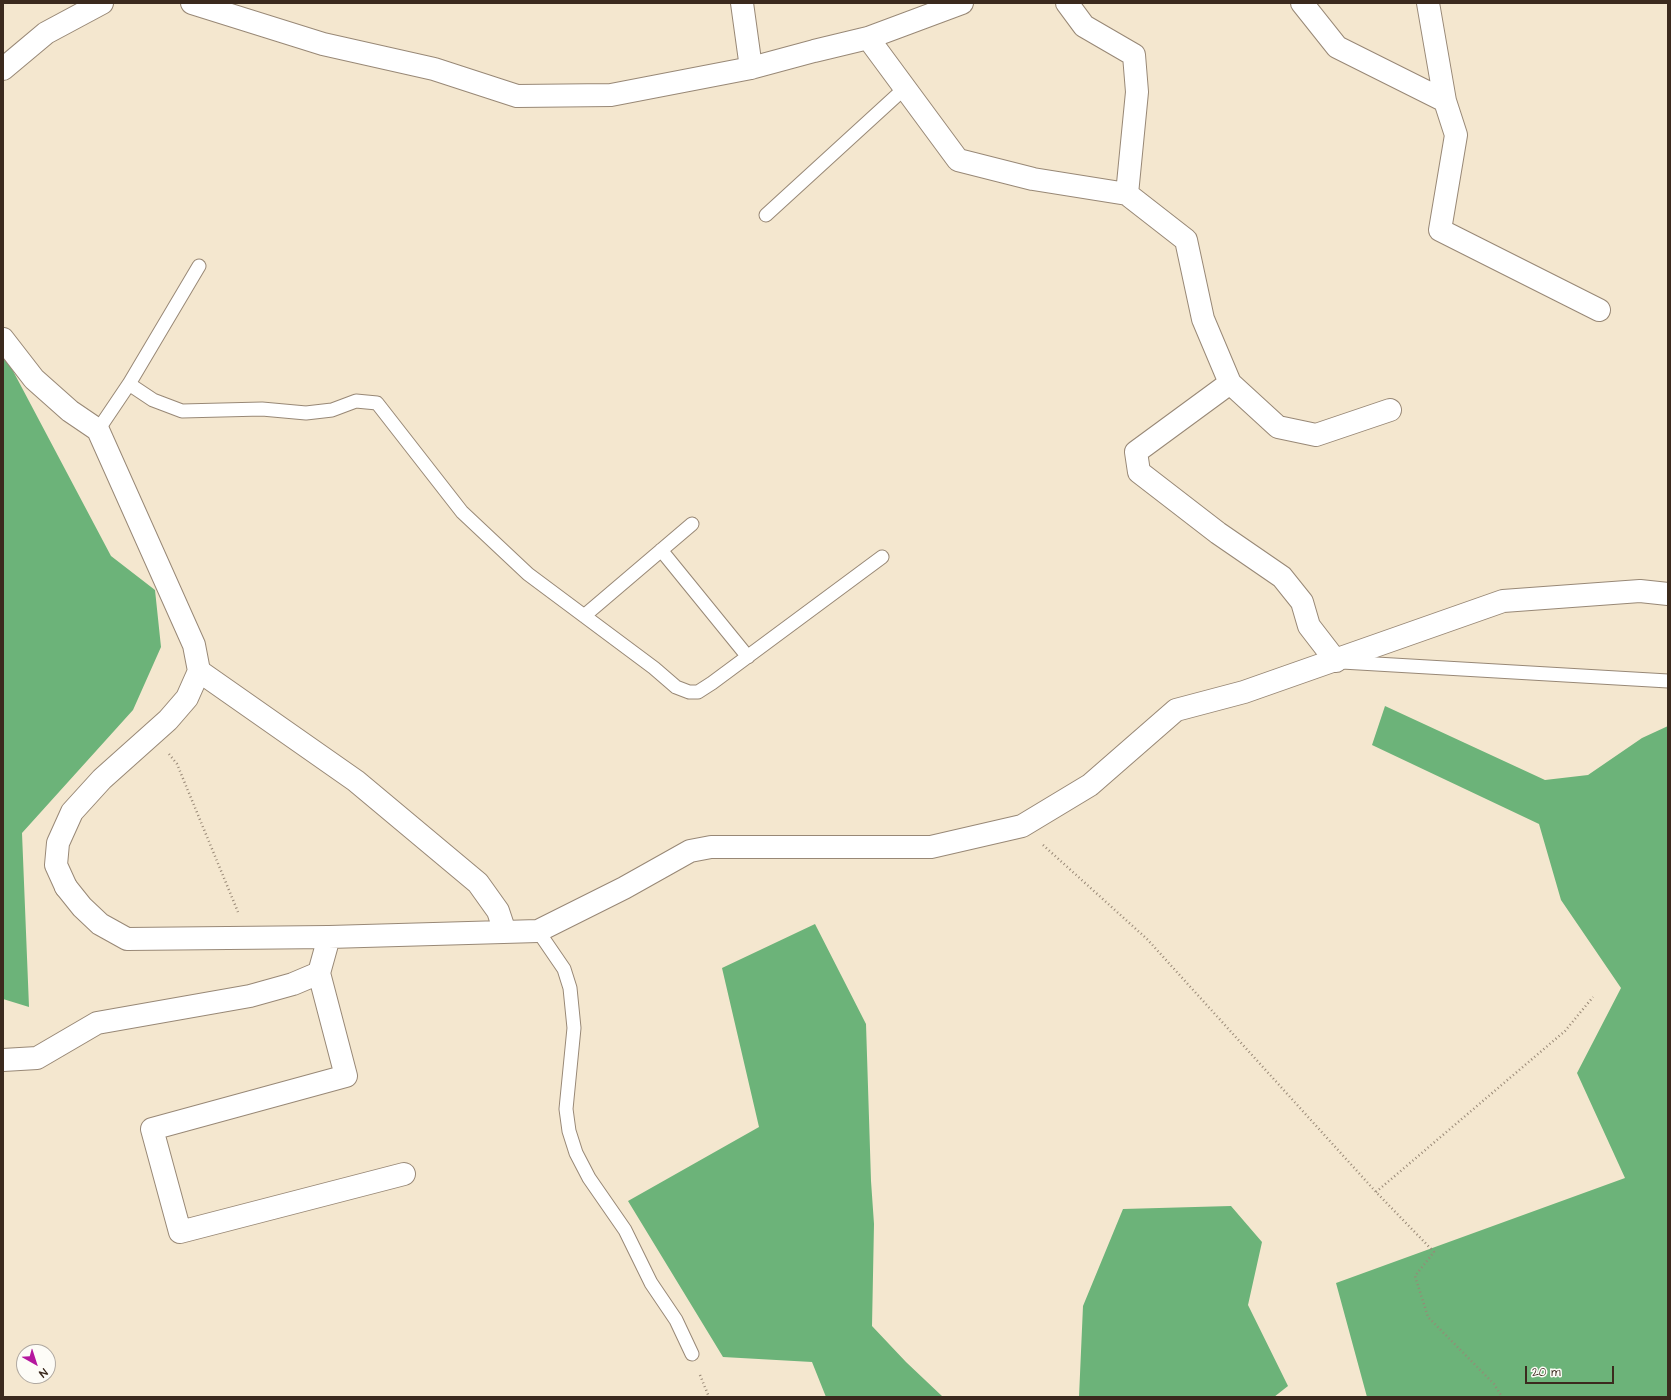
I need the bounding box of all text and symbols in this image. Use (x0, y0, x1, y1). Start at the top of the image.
north arrow (16, 1344, 56, 1384)
scale bar (1527, 1358, 1616, 1384)
text: 20 m (1532, 1364, 1561, 1381)
text: N (36, 1365, 51, 1381)

